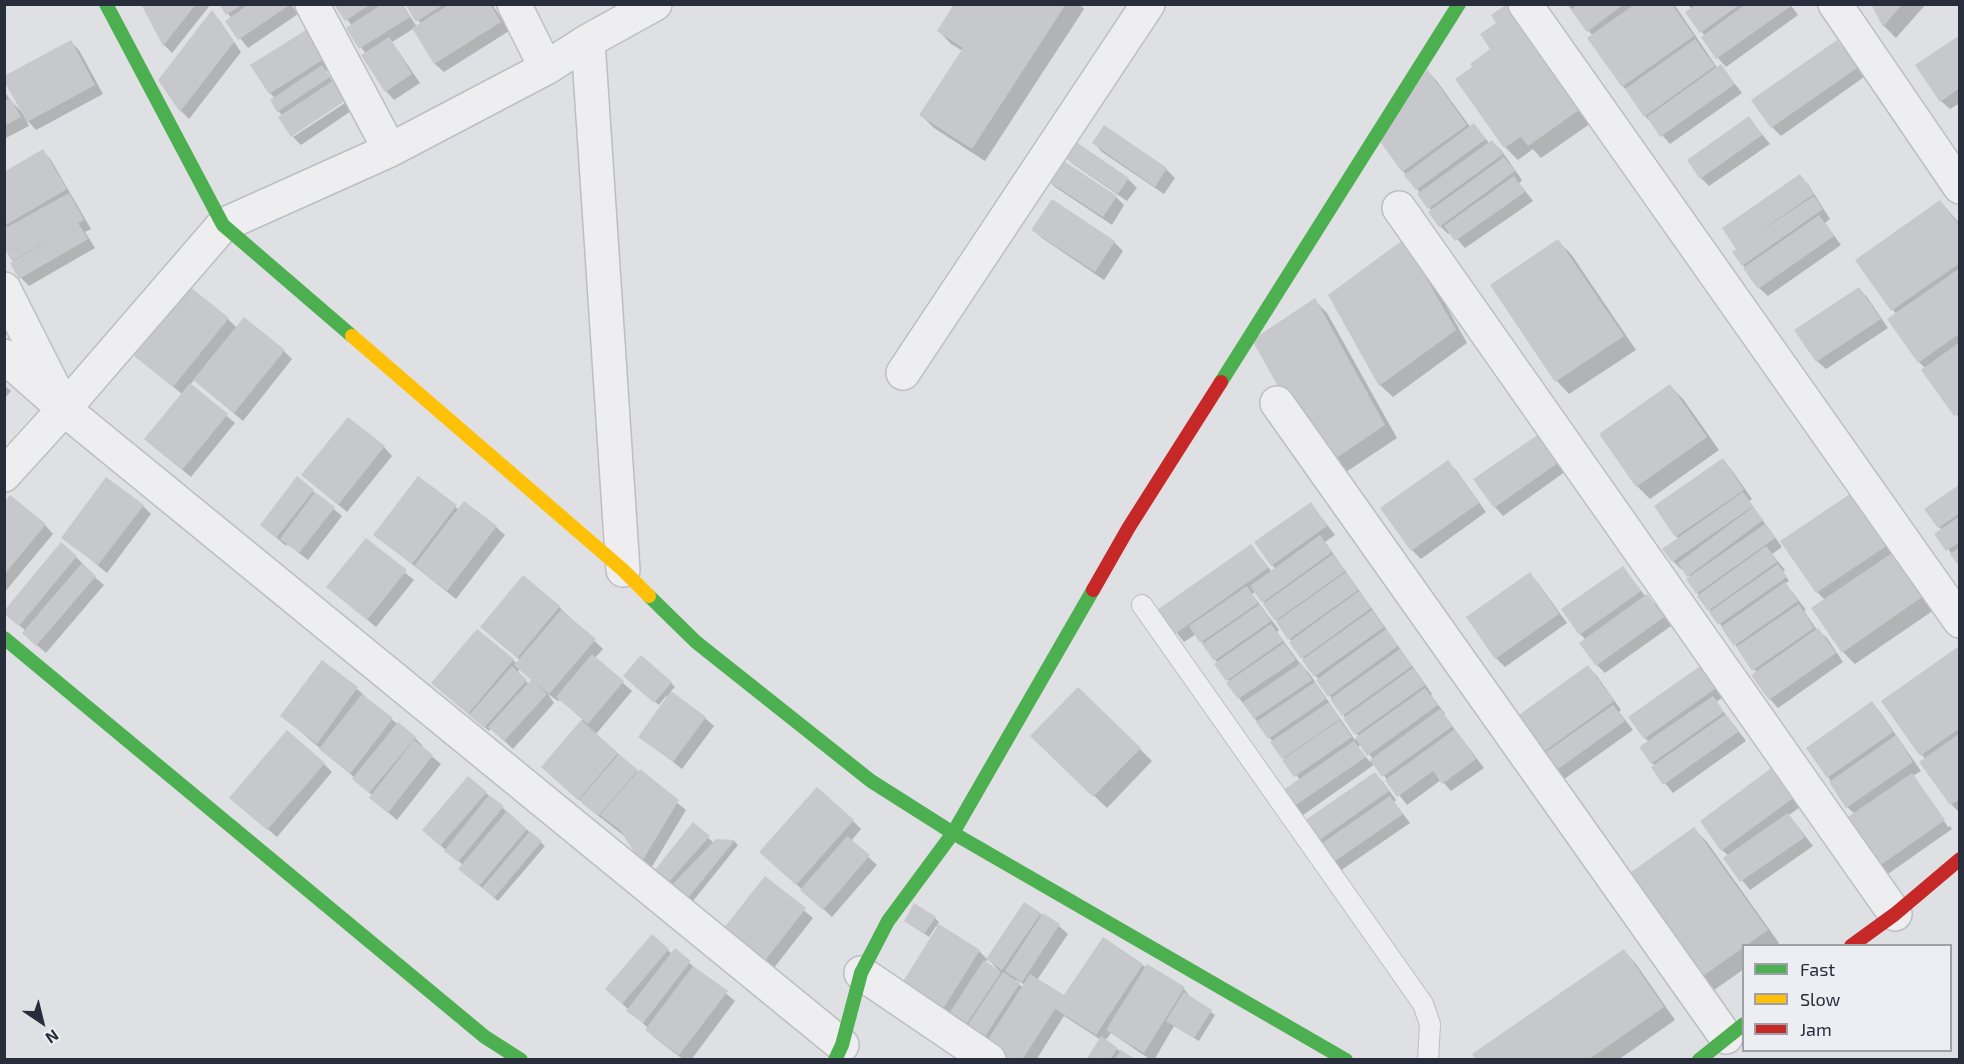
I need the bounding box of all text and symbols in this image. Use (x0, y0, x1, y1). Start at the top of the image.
legend (1742, 944, 1952, 1052)
text: Fast (1800, 958, 1835, 980)
text: Slow (1800, 988, 1840, 1010)
north arrow (12, 992, 72, 1052)
text: Jam (1800, 1018, 1832, 1040)
text: N (42, 1026, 63, 1048)

